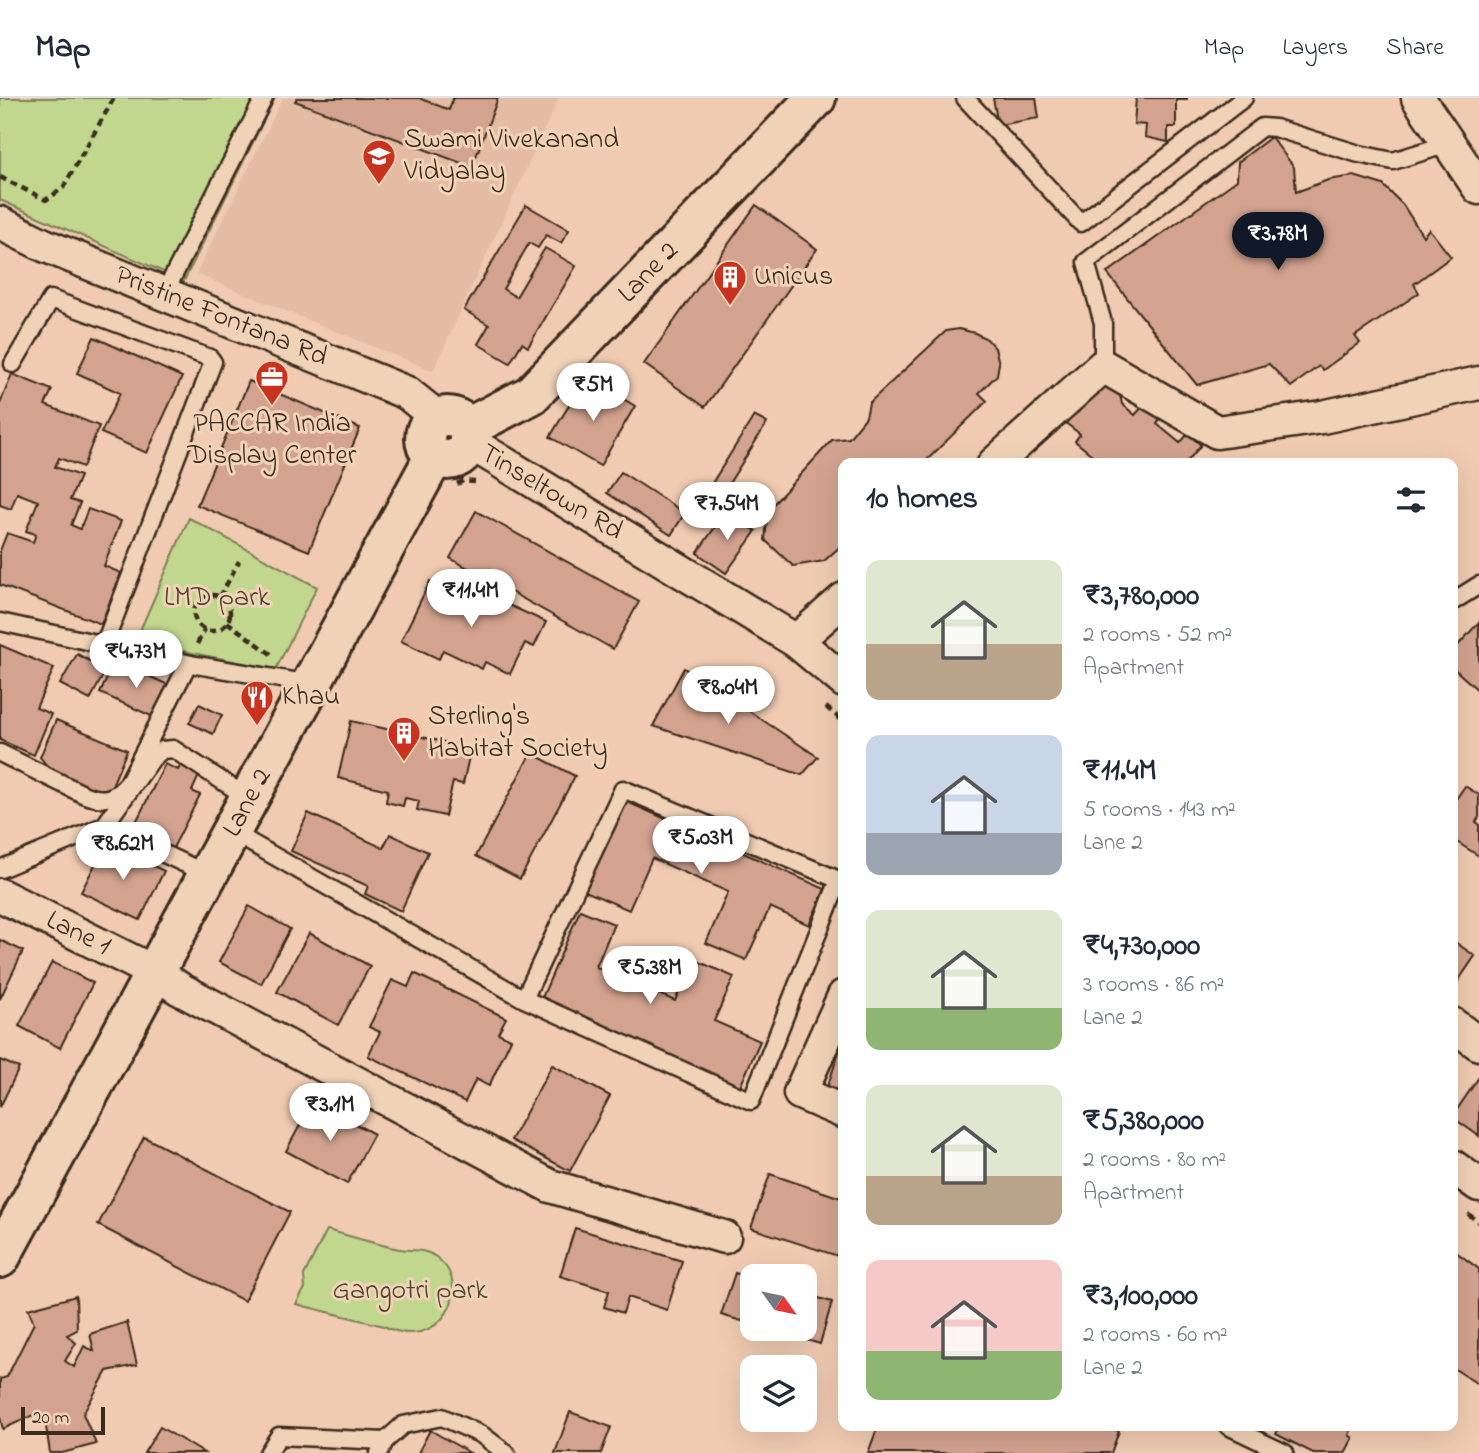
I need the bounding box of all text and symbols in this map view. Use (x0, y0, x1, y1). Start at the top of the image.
text: Map (35, 24, 91, 72)
text: Map (1204, 31, 1244, 66)
text: Layers (1282, 31, 1348, 66)
text: Share (1386, 31, 1444, 66)
place label: Swami Vivekanand Vidyalay (403, 120, 619, 193)
school or university icon: Swami Vivekanand Vidyalay (360, 137, 398, 186)
pin: ₹3.78M (1221, 212, 1335, 272)
text: ₹3.78M (1248, 218, 1308, 251)
street label: Lane 2 (609, 233, 689, 313)
street label: Pristine Fontana Rd (109, 256, 334, 378)
place label: Unicus (754, 257, 833, 298)
building icon: Unicus (711, 258, 749, 307)
office icon: PACCAR India Display Center (253, 358, 291, 407)
pin: ₹5M (559, 364, 627, 423)
text: ₹5M (573, 369, 613, 402)
place label: PACCAR India Display Center (187, 404, 357, 477)
street label: Tinseltown Rd (472, 434, 631, 552)
text: 10 homes (866, 478, 978, 522)
icon: filters (1392, 481, 1430, 519)
pin: ₹7.54M (670, 482, 784, 542)
text: ₹7.54M (695, 488, 759, 521)
pin: ₹11.4M (414, 570, 528, 629)
text: ₹11.4M (443, 575, 499, 608)
text: ₹3,780,000 (1083, 575, 1199, 619)
park label: LMD park (164, 578, 271, 619)
icon: home (922, 588, 1006, 672)
text: 2 rooms · 52 m² (1083, 619, 1232, 652)
pin: ₹4.73M (79, 630, 193, 690)
text: ₹4.73M (106, 636, 166, 669)
text: Apartment (1083, 652, 1184, 685)
pin: ₹8.04M (671, 666, 785, 726)
text: ₹8.04M (698, 672, 758, 705)
place label: Khau (282, 677, 340, 718)
restaurant icon: Khau (238, 678, 276, 727)
place label: Sterling's Habitat Society (428, 697, 608, 770)
building icon: Sterling's Habitat Society (385, 714, 423, 763)
text: ₹11.4M (1083, 750, 1157, 794)
street label: Lane 2 (213, 761, 283, 845)
icon: home (922, 763, 1006, 847)
text: 5 rooms · 143 m² (1083, 794, 1236, 827)
pin: ₹5.03M (644, 816, 758, 876)
pin: ₹8.62M (66, 822, 180, 882)
text: ₹5.03M (668, 822, 734, 855)
text: Lane 2 (1083, 827, 1143, 860)
text: ₹8.62M (92, 828, 154, 861)
street label: Lane 1 (39, 901, 118, 967)
text: ₹4,730,000 (1083, 925, 1200, 969)
icon: home (922, 938, 1006, 1022)
pin: ₹5.38M (593, 946, 707, 1006)
text: ₹5.38M (618, 952, 682, 985)
text: 3 rooms · 86 m² (1083, 969, 1224, 1002)
text: Lane 2 (1083, 1002, 1143, 1035)
pin: ₹3.1M (281, 1084, 379, 1143)
text: ₹3.1M (305, 1089, 355, 1122)
text: ₹5,380,000 (1083, 1100, 1204, 1144)
icon: home (922, 1113, 1006, 1197)
text: 2 rooms · 80 m² (1083, 1144, 1226, 1177)
text: Apartment (1083, 1177, 1184, 1210)
north arrow (740, 1264, 817, 1340)
map controls (740, 1264, 817, 1432)
park label: Gangotri park (332, 1271, 488, 1312)
text: ₹3,100,000 (1083, 1275, 1198, 1319)
icon: home (922, 1288, 1006, 1372)
text: 2 rooms · 60 m² (1083, 1319, 1228, 1352)
text: Lane 2 (1083, 1352, 1143, 1385)
button: layers (740, 1355, 817, 1432)
scale bar (21, 1404, 105, 1436)
text: 20 m (32, 1405, 69, 1432)

